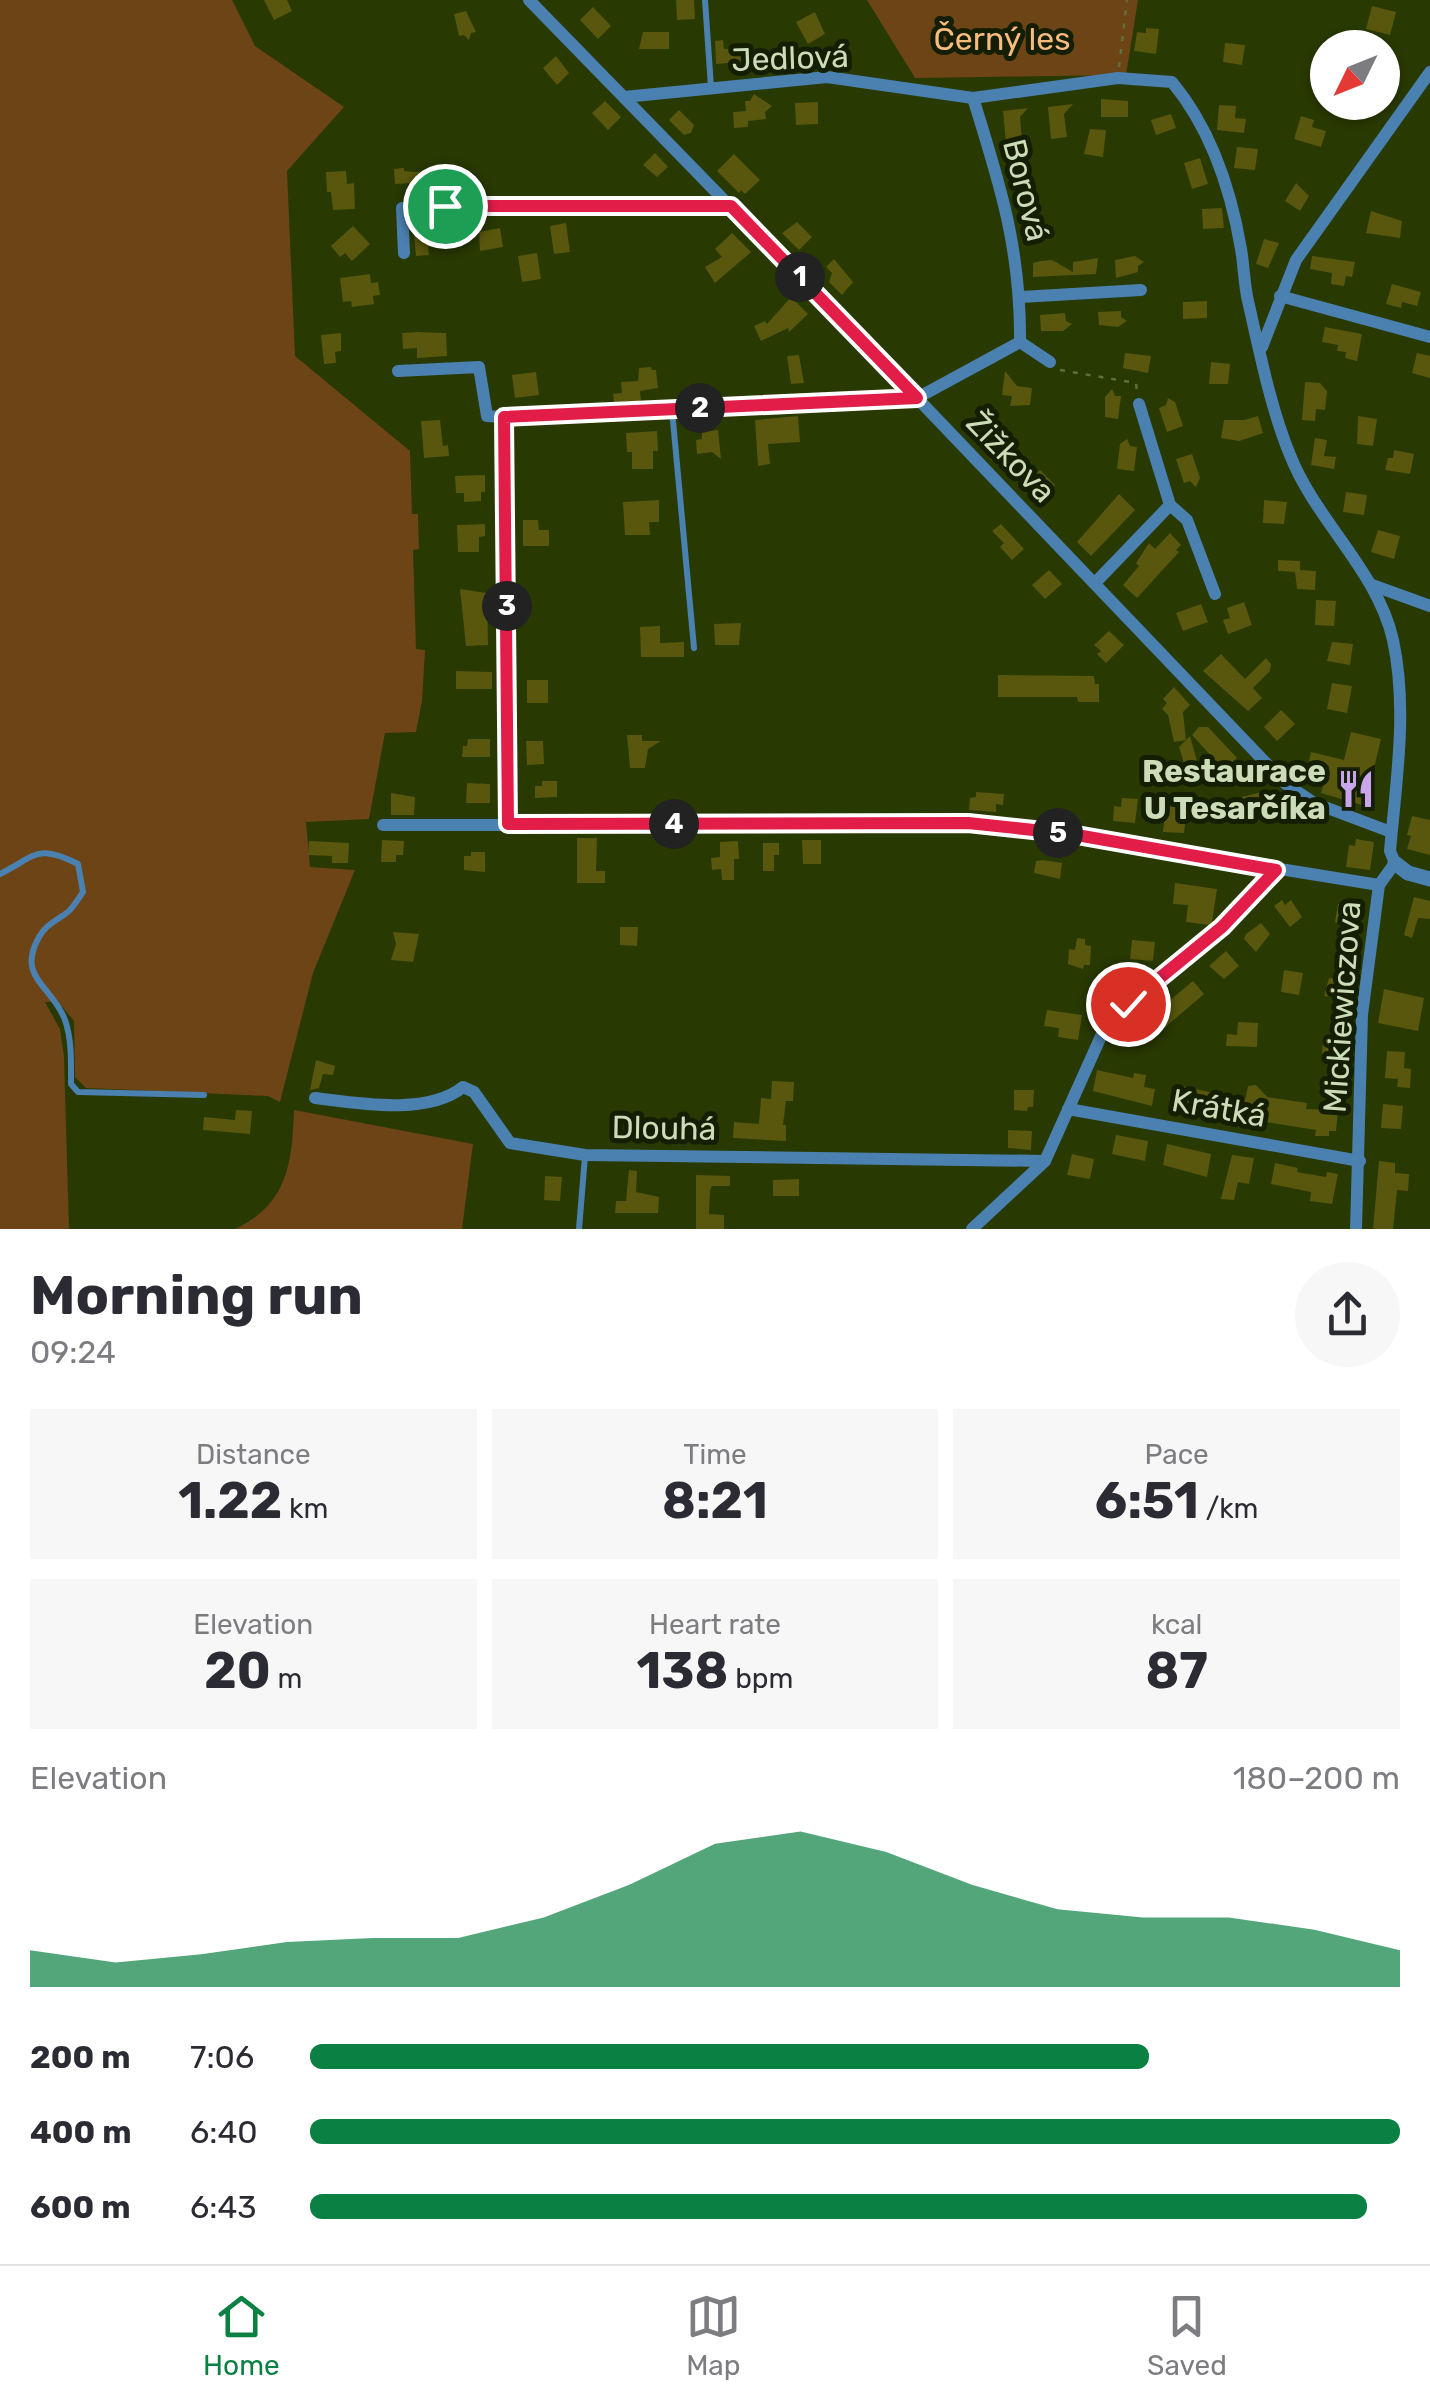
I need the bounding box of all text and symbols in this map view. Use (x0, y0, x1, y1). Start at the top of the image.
park label: Černý les (934, 20, 1070, 58)
north arrow (1310, 30, 1400, 120)
map controls (1310, 30, 1400, 120)
street label: Jedlová (731, 37, 849, 79)
street label: Borová (995, 135, 1057, 245)
pin (403, 164, 488, 249)
icon: arrive (418, 179, 473, 234)
pin: 1 (775, 252, 825, 302)
text: 1 (793, 260, 807, 293)
pin: 2 (675, 383, 725, 433)
text: 2 (691, 391, 709, 424)
street label: Žižkova (959, 404, 1063, 510)
pin: 3 (482, 581, 532, 631)
text: 3 (498, 589, 516, 622)
place label: Restaurace U Tesarčíka (1142, 752, 1326, 827)
restaurant icon: Restaurace U Tesarčíka (1335, 768, 1377, 810)
pin: 4 (649, 799, 699, 849)
text: 4 (664, 807, 684, 840)
pin: 5 (1033, 808, 1083, 858)
text: 5 (1049, 816, 1067, 849)
street label: Mickiewiczova (1316, 900, 1368, 1114)
pin (1086, 962, 1171, 1047)
icon: check (1101, 977, 1156, 1032)
street label: Krátká (1169, 1081, 1269, 1135)
street label: Dlouhá (611, 1108, 717, 1148)
button: share (1295, 1262, 1400, 1367)
text: Morning run (30, 1263, 363, 1328)
text: 09:24 (30, 1333, 116, 1371)
text: Distance (196, 1438, 311, 1471)
text: Time (683, 1438, 747, 1471)
text: Pace (1145, 1438, 1209, 1471)
text: 1.22 (178, 1471, 282, 1531)
text: 8:21 (662, 1471, 768, 1531)
text: 6:51 (1095, 1471, 1199, 1531)
text: km (282, 1492, 328, 1525)
text: /km (1199, 1492, 1258, 1525)
text: Elevation (193, 1608, 313, 1641)
text: Heart rate (649, 1608, 781, 1641)
text: kcal (1151, 1608, 1202, 1641)
text: 20 (204, 1641, 271, 1701)
text: 138 (637, 1641, 728, 1701)
text: 87 (1145, 1641, 1208, 1701)
text: m (271, 1662, 302, 1695)
text: bpm (728, 1662, 793, 1695)
text: Elevation (30, 1759, 167, 1797)
text: 180–200 m (1233, 1759, 1400, 1797)
text: 200 m (30, 2038, 130, 2076)
text: 7:06 (190, 2038, 254, 2076)
text: 400 m (30, 2113, 132, 2151)
text: 6:40 (190, 2113, 258, 2151)
text: 600 m (30, 2188, 130, 2226)
text: 6:43 (190, 2188, 257, 2226)
tab: Home (203, 2289, 280, 2382)
tab: Map (686, 2289, 741, 2382)
tab: Saved (1147, 2289, 1227, 2382)

